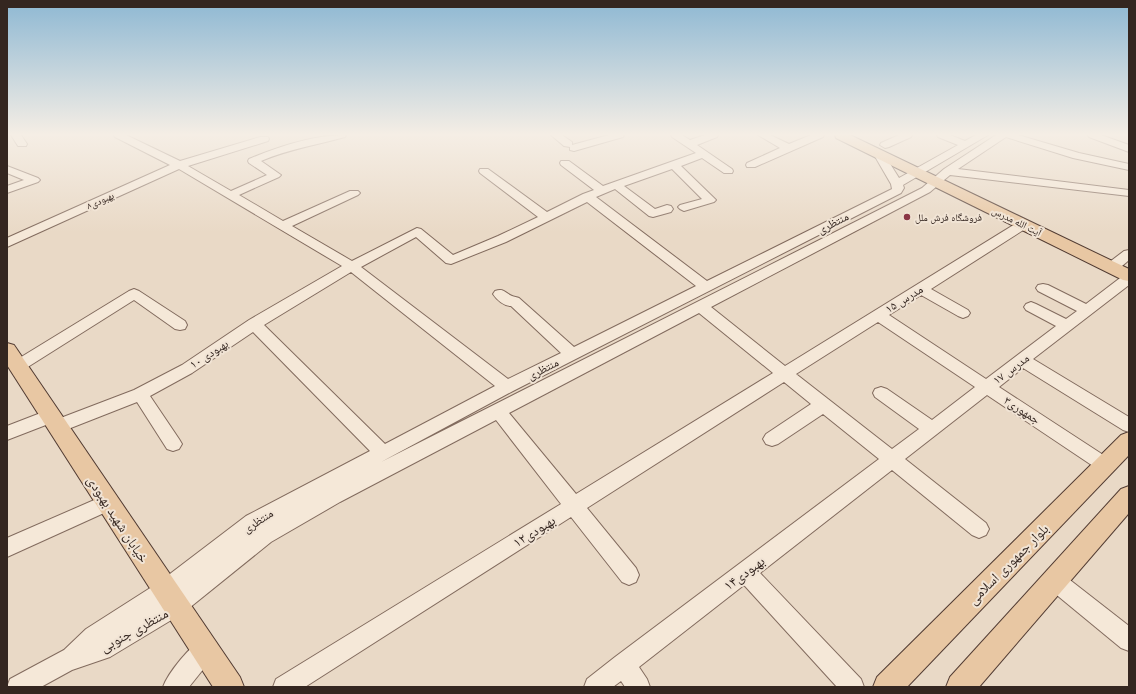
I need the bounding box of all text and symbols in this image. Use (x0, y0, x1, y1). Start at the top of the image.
street label: بهبودی۸ (84, 189, 116, 212)
street label: آیت الله مدرس (990, 204, 1044, 239)
street label: منتظری (815, 208, 851, 237)
place label: فروشگاه فرش ملل (915, 211, 982, 224)
marker: فروشگاه فرش ملل (902, 212, 912, 222)
street label: مدرس ۱۵ (882, 281, 925, 316)
street label: بهبودی ۱۰ (187, 336, 231, 372)
street label: مدرس ۱۷ (990, 350, 1032, 387)
street label: منتظری (525, 354, 561, 383)
street label: جمهوری۳ (1001, 392, 1044, 427)
street label: خیابان شهید بهبودی (83, 471, 154, 566)
street label: منتظری (240, 505, 276, 536)
street label: بهبودی۱۲ (509, 510, 559, 551)
street label: بلوار جمهوری اسلامی (963, 519, 1052, 608)
street label: بهبودی۱۴ (719, 551, 768, 594)
street label: منتظری جنوبی (96, 603, 171, 656)

